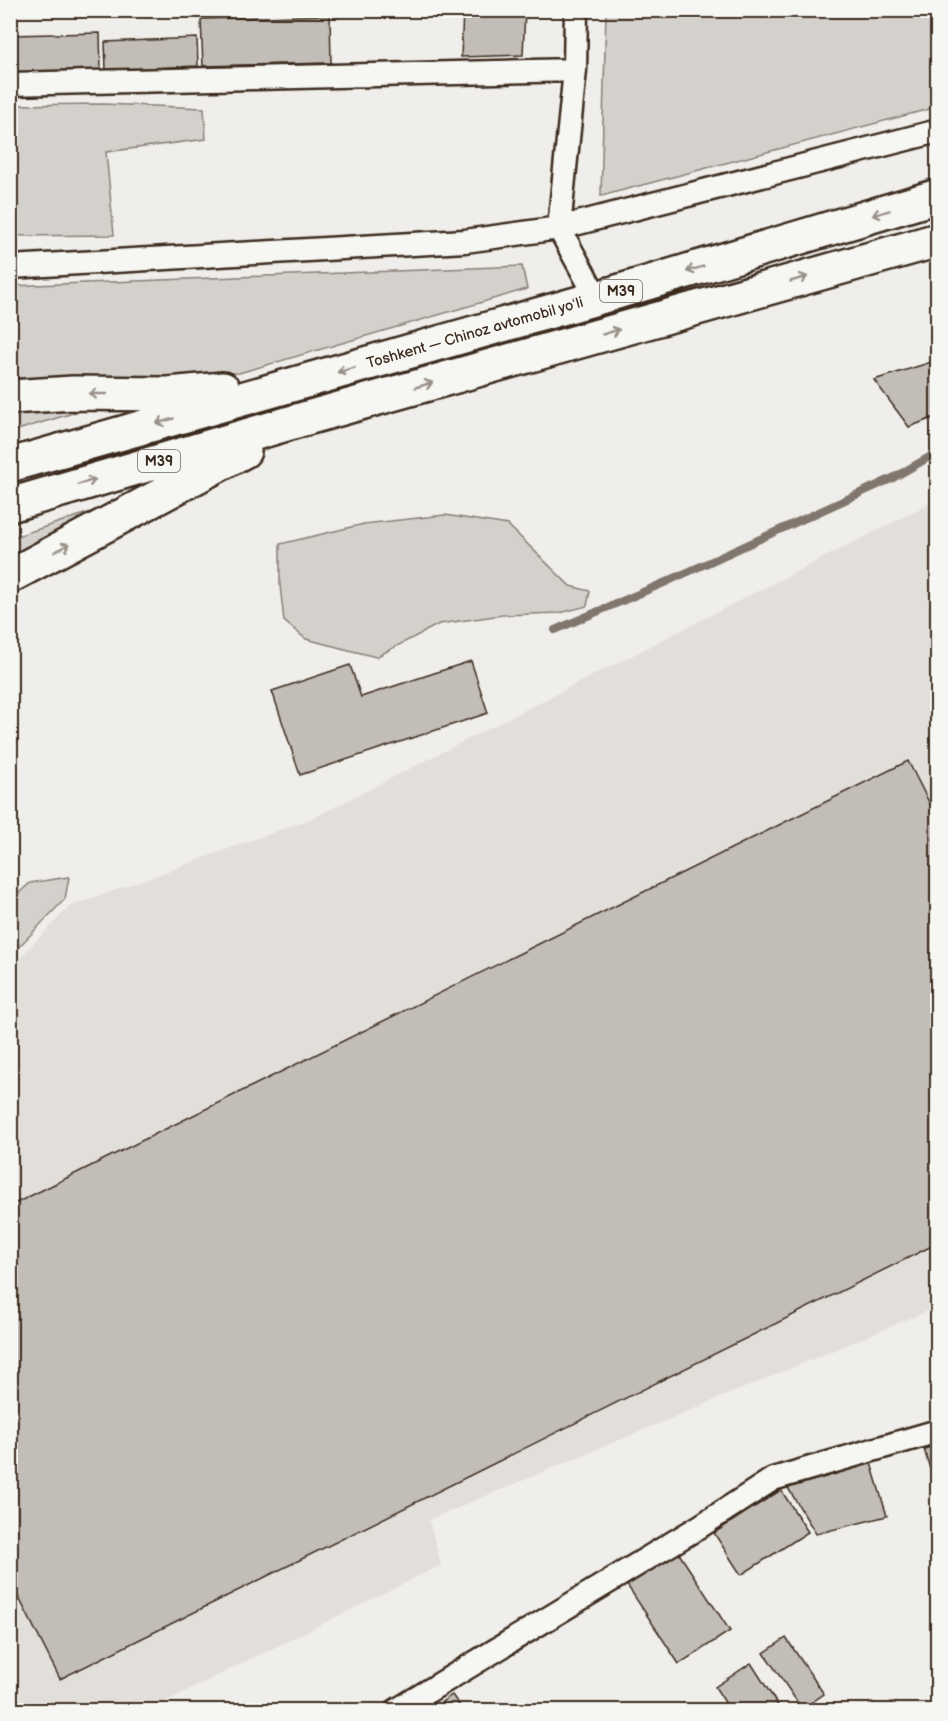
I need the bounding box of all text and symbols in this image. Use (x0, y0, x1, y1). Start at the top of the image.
one-way arrow (872, 208, 891, 219)
one-way arrow (686, 264, 705, 275)
one-way arrow (789, 272, 808, 284)
road number: M39 (600, 280, 642, 302)
street label: Toshkent — Chinoz avtomobil yoʻli (365, 293, 585, 373)
one-way arrow (602, 326, 621, 337)
one-way arrow (337, 364, 356, 376)
one-way arrow (414, 379, 433, 390)
one-way arrow (88, 388, 108, 400)
one-way arrow (156, 416, 175, 427)
road number: M39 (138, 450, 180, 472)
one-way arrow (77, 476, 96, 487)
one-way arrow (53, 542, 70, 554)

